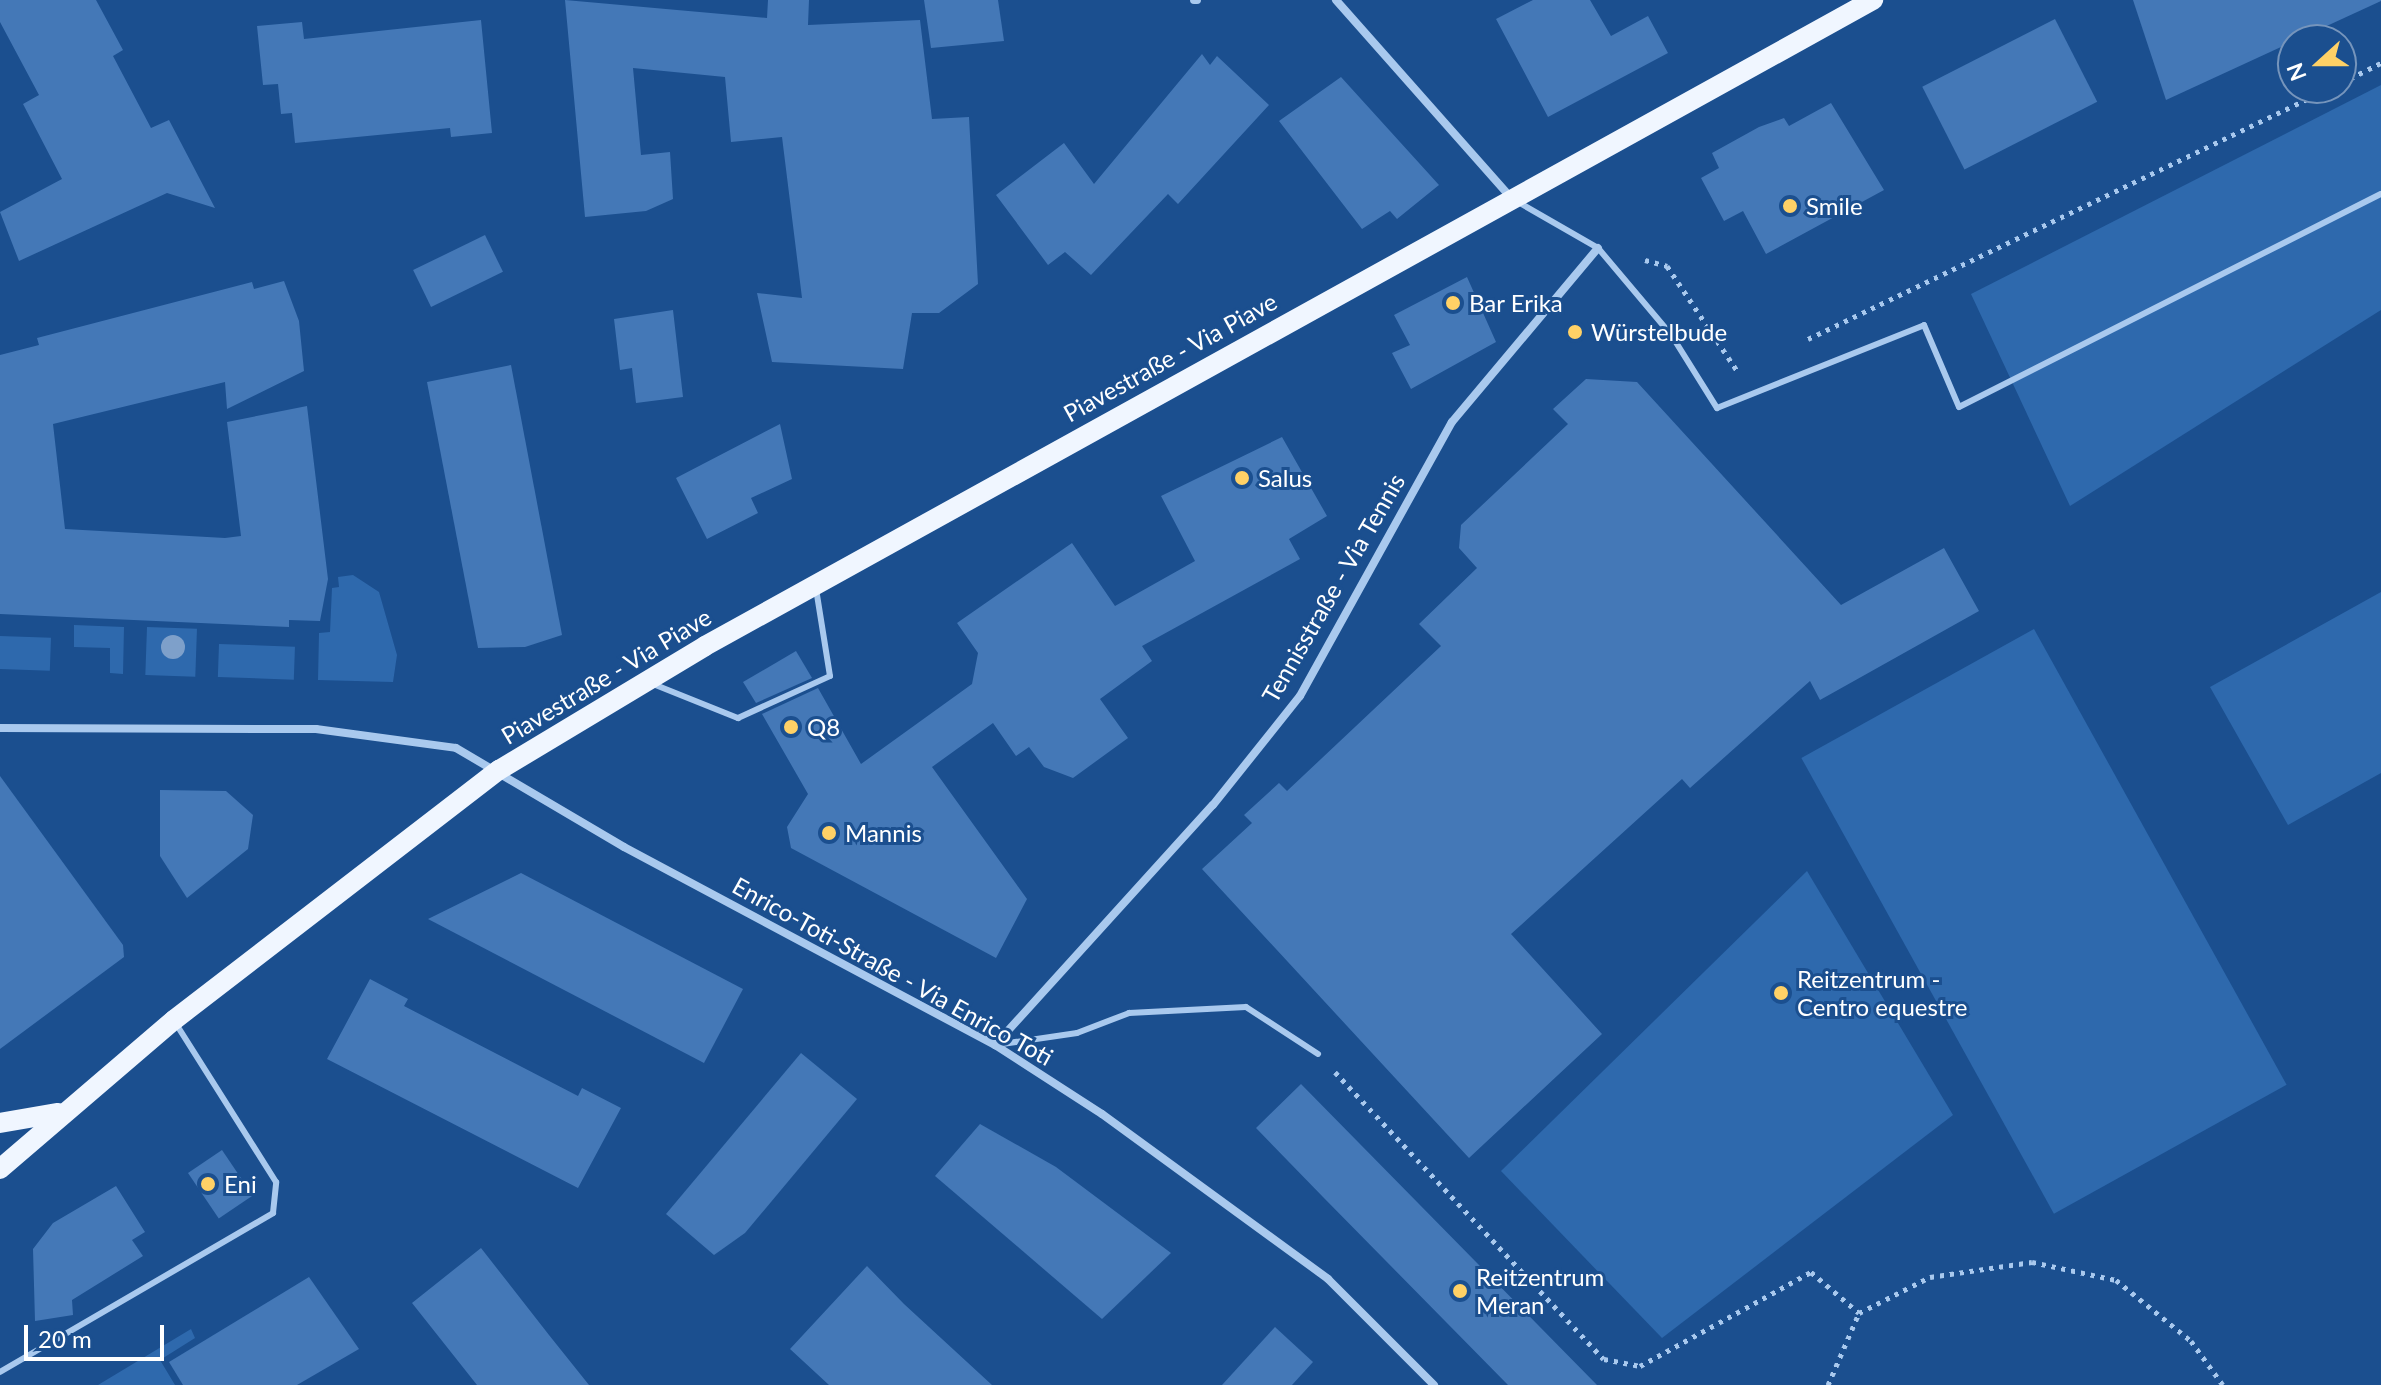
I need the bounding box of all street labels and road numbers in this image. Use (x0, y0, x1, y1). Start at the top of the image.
street label: Piavestraße - Via Piave (1058, 286, 1282, 428)
street label: Tennisstraße - Via Tennis (1255, 468, 1411, 708)
street label: Piavestraße - Via Piave (496, 602, 716, 750)
street label: Enrico-Toti-Straße - Via Enrico Toti (727, 870, 1059, 1072)

